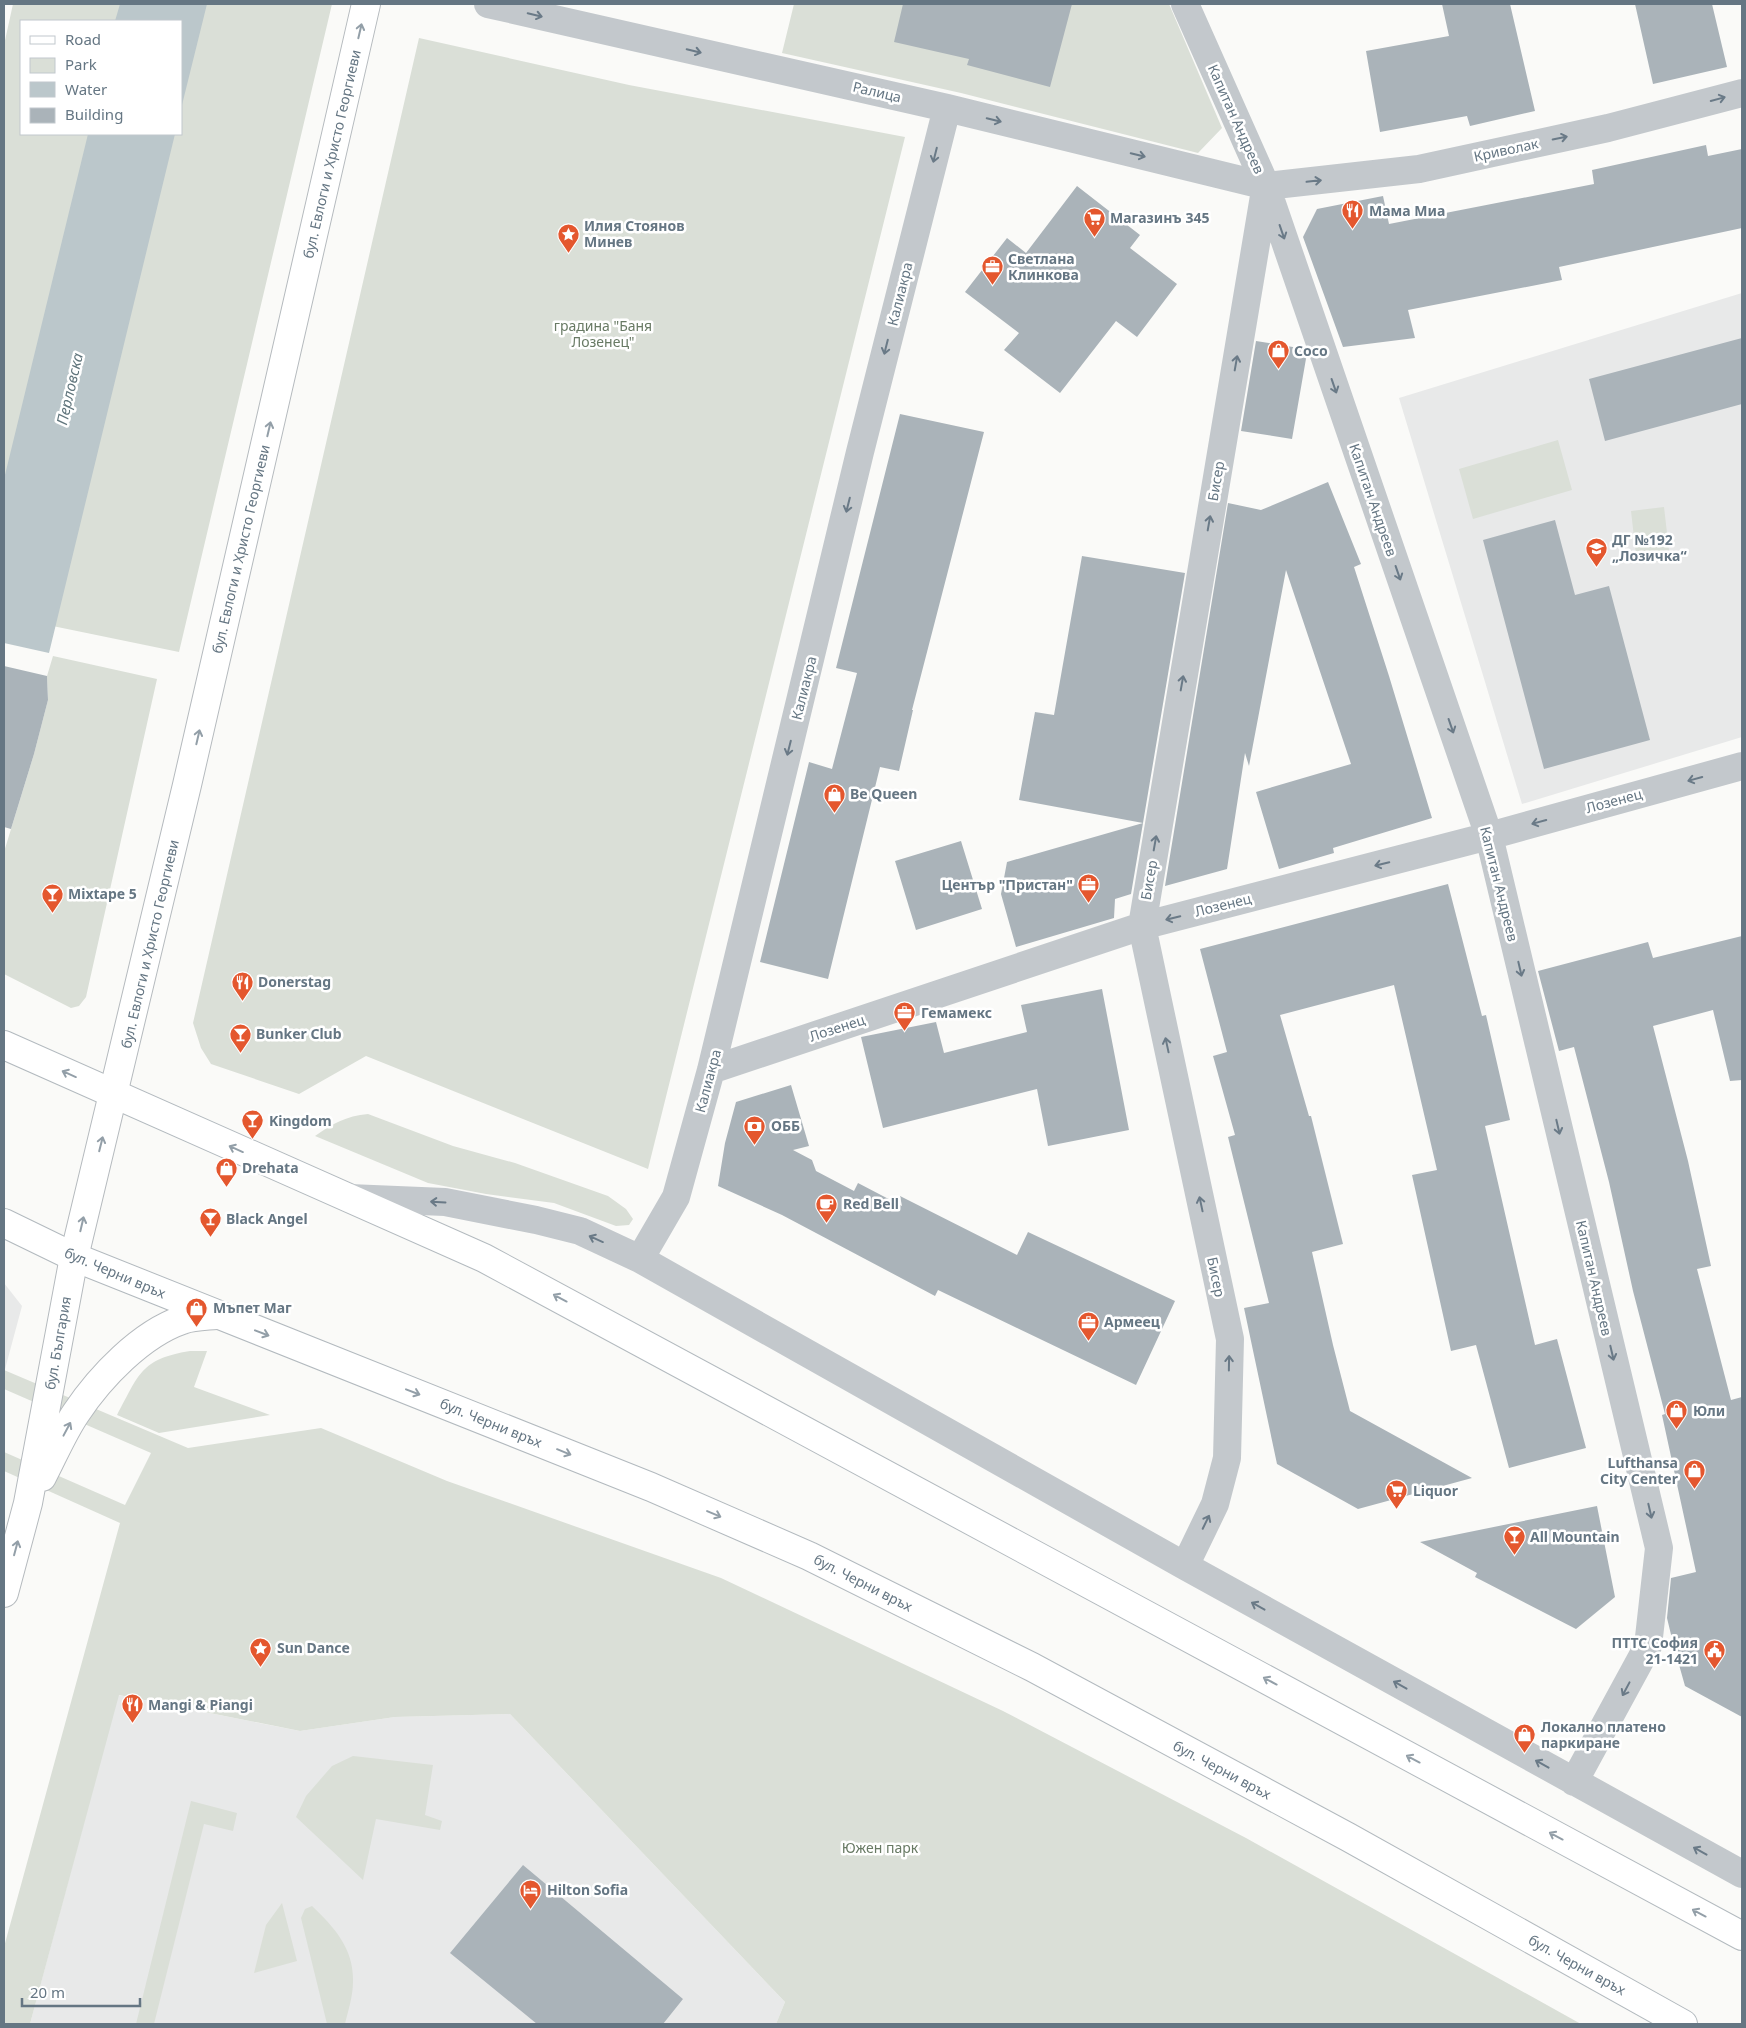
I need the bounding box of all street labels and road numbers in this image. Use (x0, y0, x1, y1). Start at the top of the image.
street label: бул. Евлоги и Христо Георгиеви (298, 48, 365, 260)
street label: Капитан Андреев (1204, 61, 1269, 177)
street label: Ралица (851, 77, 903, 106)
street label: Криволак (1472, 133, 1541, 166)
street label: Калиакра (882, 260, 917, 328)
street label: Капитан Андреев (1345, 441, 1402, 559)
street label: бул. Евлоги и Христо Георгиеви (207, 443, 274, 655)
street label: Бисер (1203, 459, 1228, 502)
street label: Калиакра (786, 654, 821, 722)
street label: Лозенец (1584, 784, 1645, 817)
street label: Капитан Андреев (1476, 824, 1523, 944)
street label: бул. Евлоги и Христо Георгиеви (116, 838, 183, 1050)
street label: Бисер (1136, 858, 1161, 901)
street label: Лозенец (1193, 888, 1253, 921)
street label: Лозенец (807, 1009, 868, 1045)
street label: Калиакра (690, 1047, 725, 1115)
street label: Капитан Андреев (1572, 1218, 1617, 1338)
street label: бул. Черни връх (62, 1243, 170, 1303)
street label: Бисер (1203, 1255, 1230, 1299)
street label: бул. България (40, 1295, 75, 1391)
street label: бул. Черни връх (437, 1393, 546, 1452)
street label: бул. Черни връх (811, 1549, 917, 1616)
street label: бул. Черни връх (1170, 1736, 1275, 1804)
street label: бул. Черни връх (1525, 1930, 1630, 2000)

